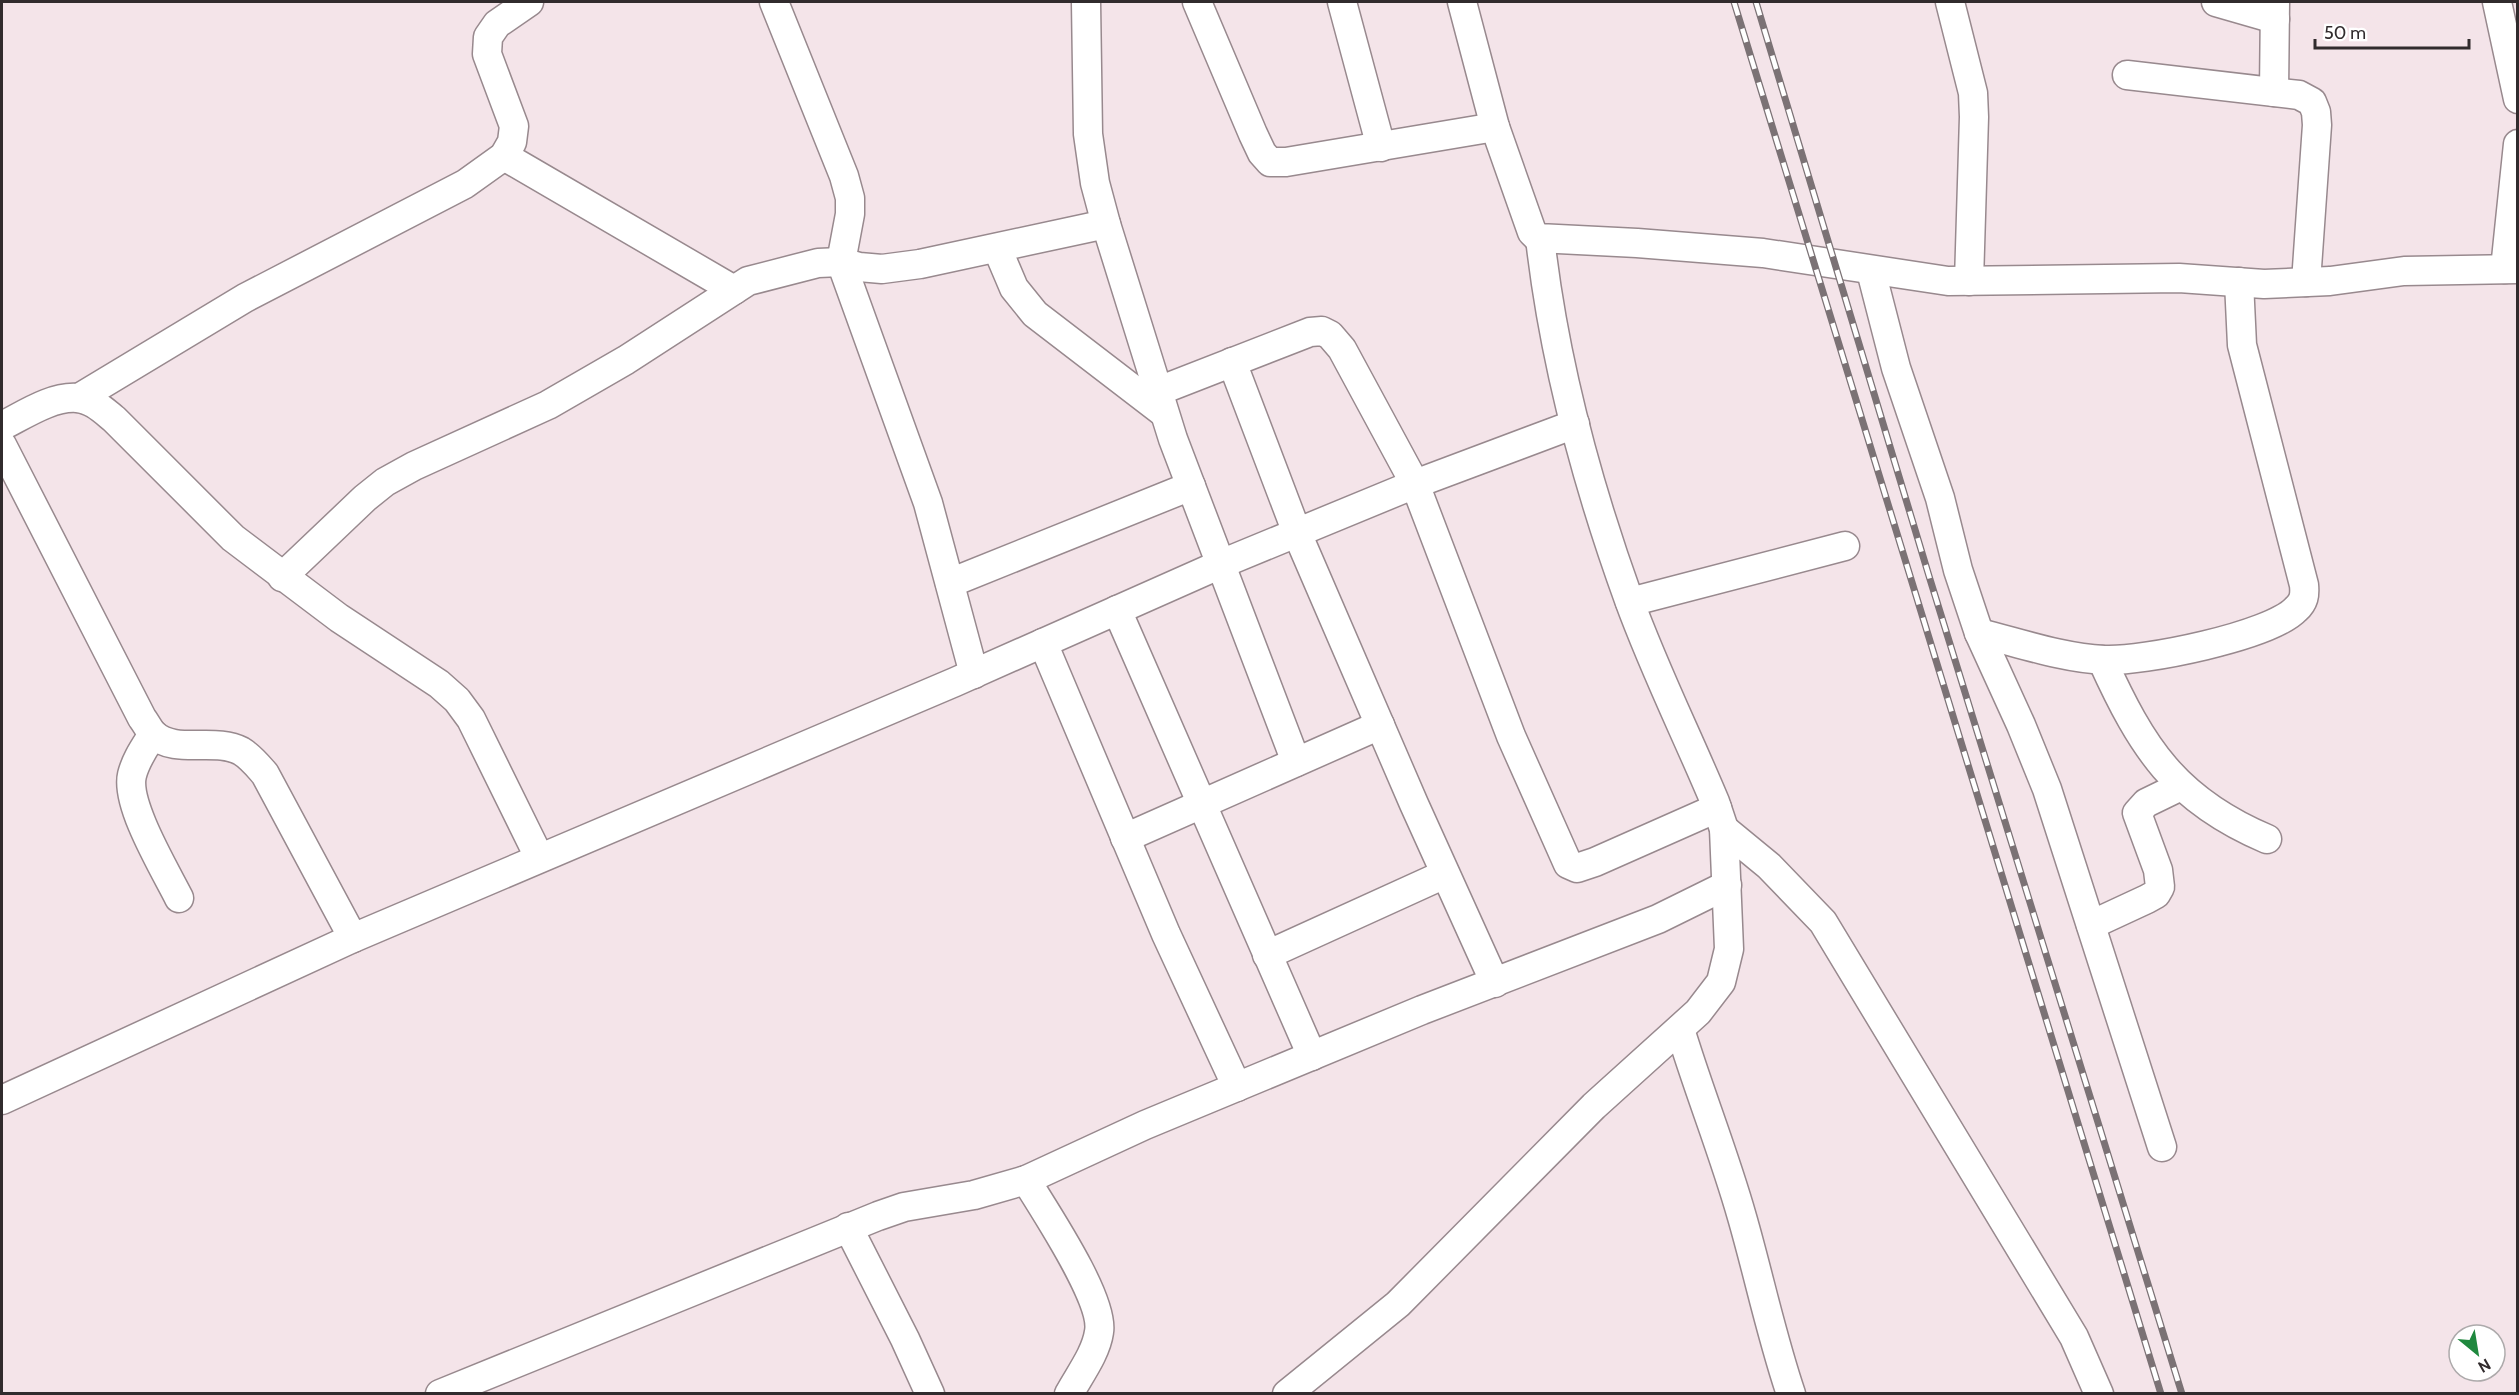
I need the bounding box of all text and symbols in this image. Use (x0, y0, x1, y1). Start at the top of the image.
scale bar (2315, 12, 2470, 50)
text: 50 m (2324, 22, 2366, 44)
north arrow (2447, 1323, 2507, 1383)
text: N (2475, 1355, 2494, 1377)

